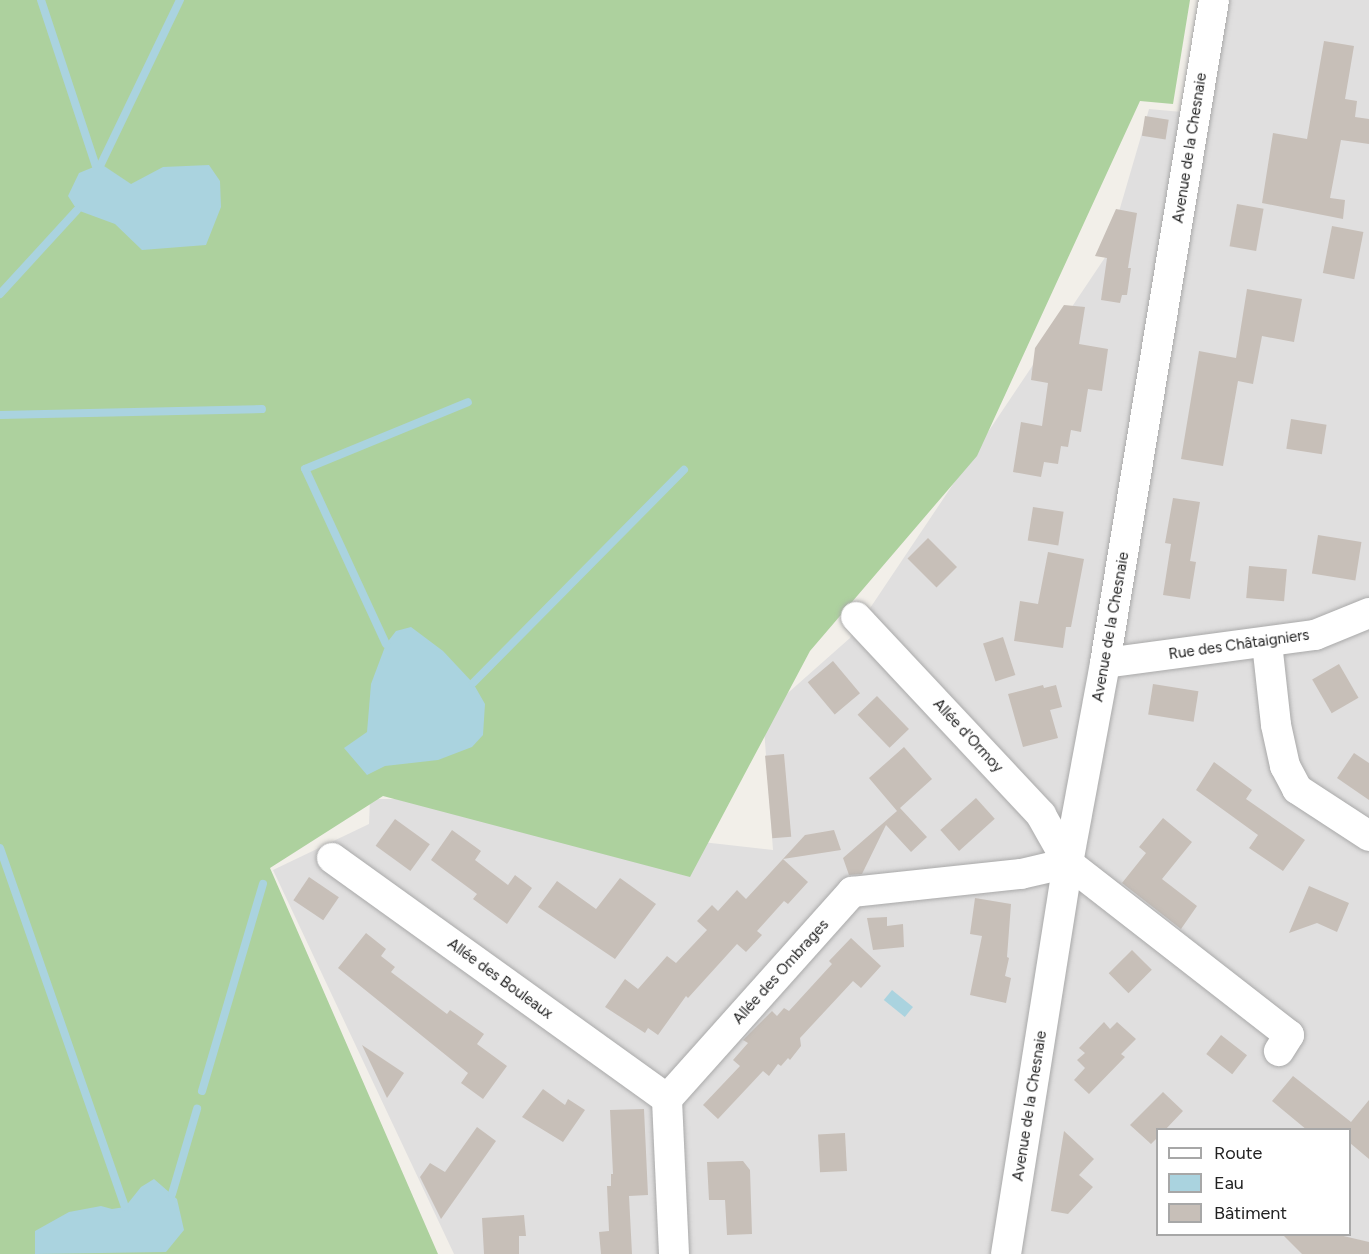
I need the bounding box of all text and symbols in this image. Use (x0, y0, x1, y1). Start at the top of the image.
street label: Avenue de la Chesnaie (1169, 72, 1211, 224)
street label: Avenue de la Chesnaie (1089, 551, 1133, 703)
street label: Rue des Châtaigniers (1168, 626, 1310, 664)
street label: Allée d'Ormoy (929, 695, 1007, 777)
street label: Allée des Ombrages (729, 916, 833, 1028)
street label: Allée des Bouleaux (444, 935, 556, 1023)
street label: Avenue de la Chesnaie (1009, 1030, 1051, 1182)
legend (1156, 1128, 1351, 1236)
text: Route (1214, 1142, 1262, 1164)
text: Eau (1214, 1172, 1244, 1194)
text: Bâtiment (1214, 1202, 1287, 1224)

